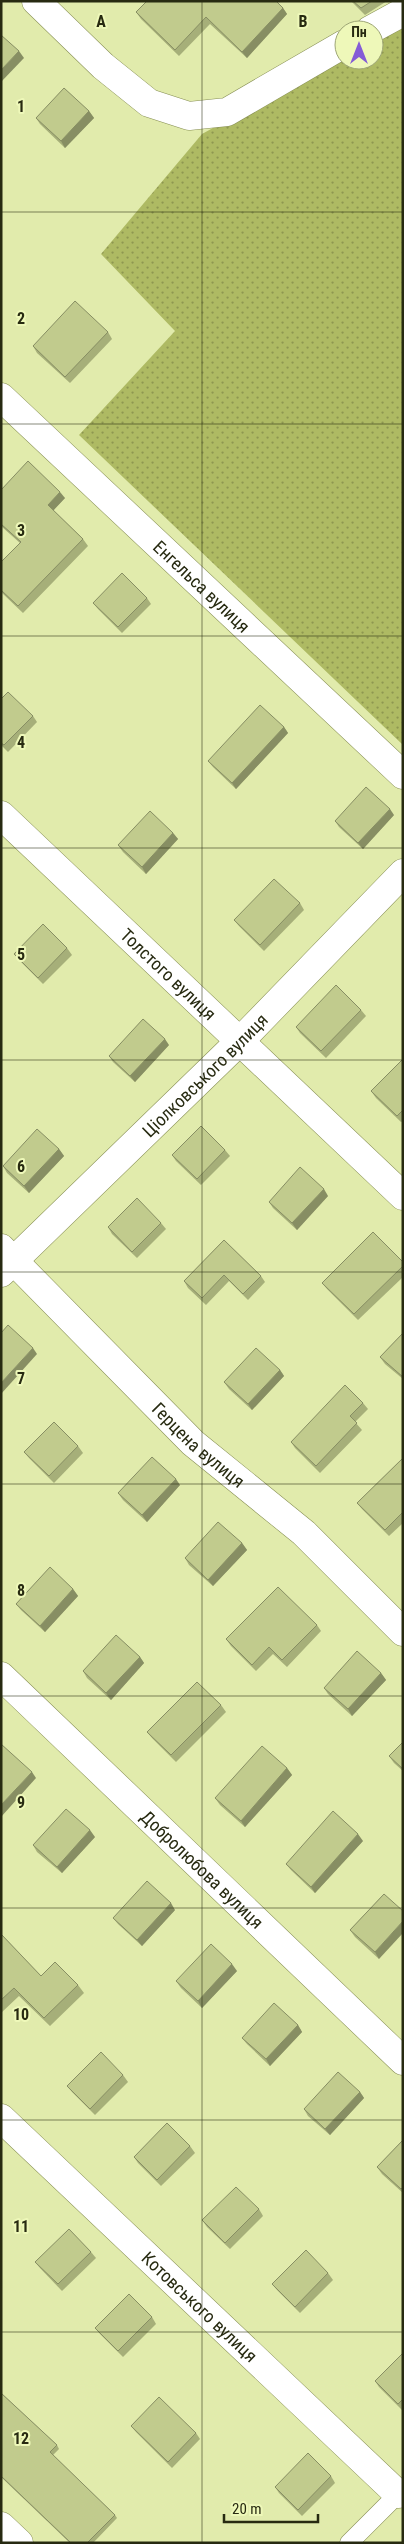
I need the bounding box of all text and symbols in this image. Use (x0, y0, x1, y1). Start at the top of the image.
text: A (96, 12, 106, 31)
text: B (299, 12, 308, 31)
north arrow (334, 20, 384, 70)
text: Пн (351, 24, 367, 40)
text: 1 (17, 97, 25, 116)
text: 2 (17, 309, 25, 328)
text: 3 (17, 521, 25, 540)
street label: Енгельса вулиця (149, 536, 255, 636)
text: 4 (17, 733, 25, 752)
street label: Толстого вулиця (117, 924, 221, 1024)
text: 5 (17, 945, 25, 964)
street label: Ціолковського вулиця (137, 1009, 272, 1141)
text: 6 (17, 1157, 25, 1176)
text: 7 (17, 1369, 25, 1388)
street label: Герцена вулиця (148, 1398, 249, 1491)
text: 8 (17, 1581, 25, 1600)
text: 9 (17, 1793, 25, 1812)
street label: Добролюбова вулиця (137, 1806, 268, 1932)
text: 10 (13, 2005, 29, 2024)
text: 11 (13, 2217, 29, 2236)
street label: Котовського вулиця (138, 2247, 262, 2366)
text: 12 (13, 2429, 29, 2448)
scale bar (224, 2492, 318, 2524)
text: 20 m (232, 2500, 262, 2518)

